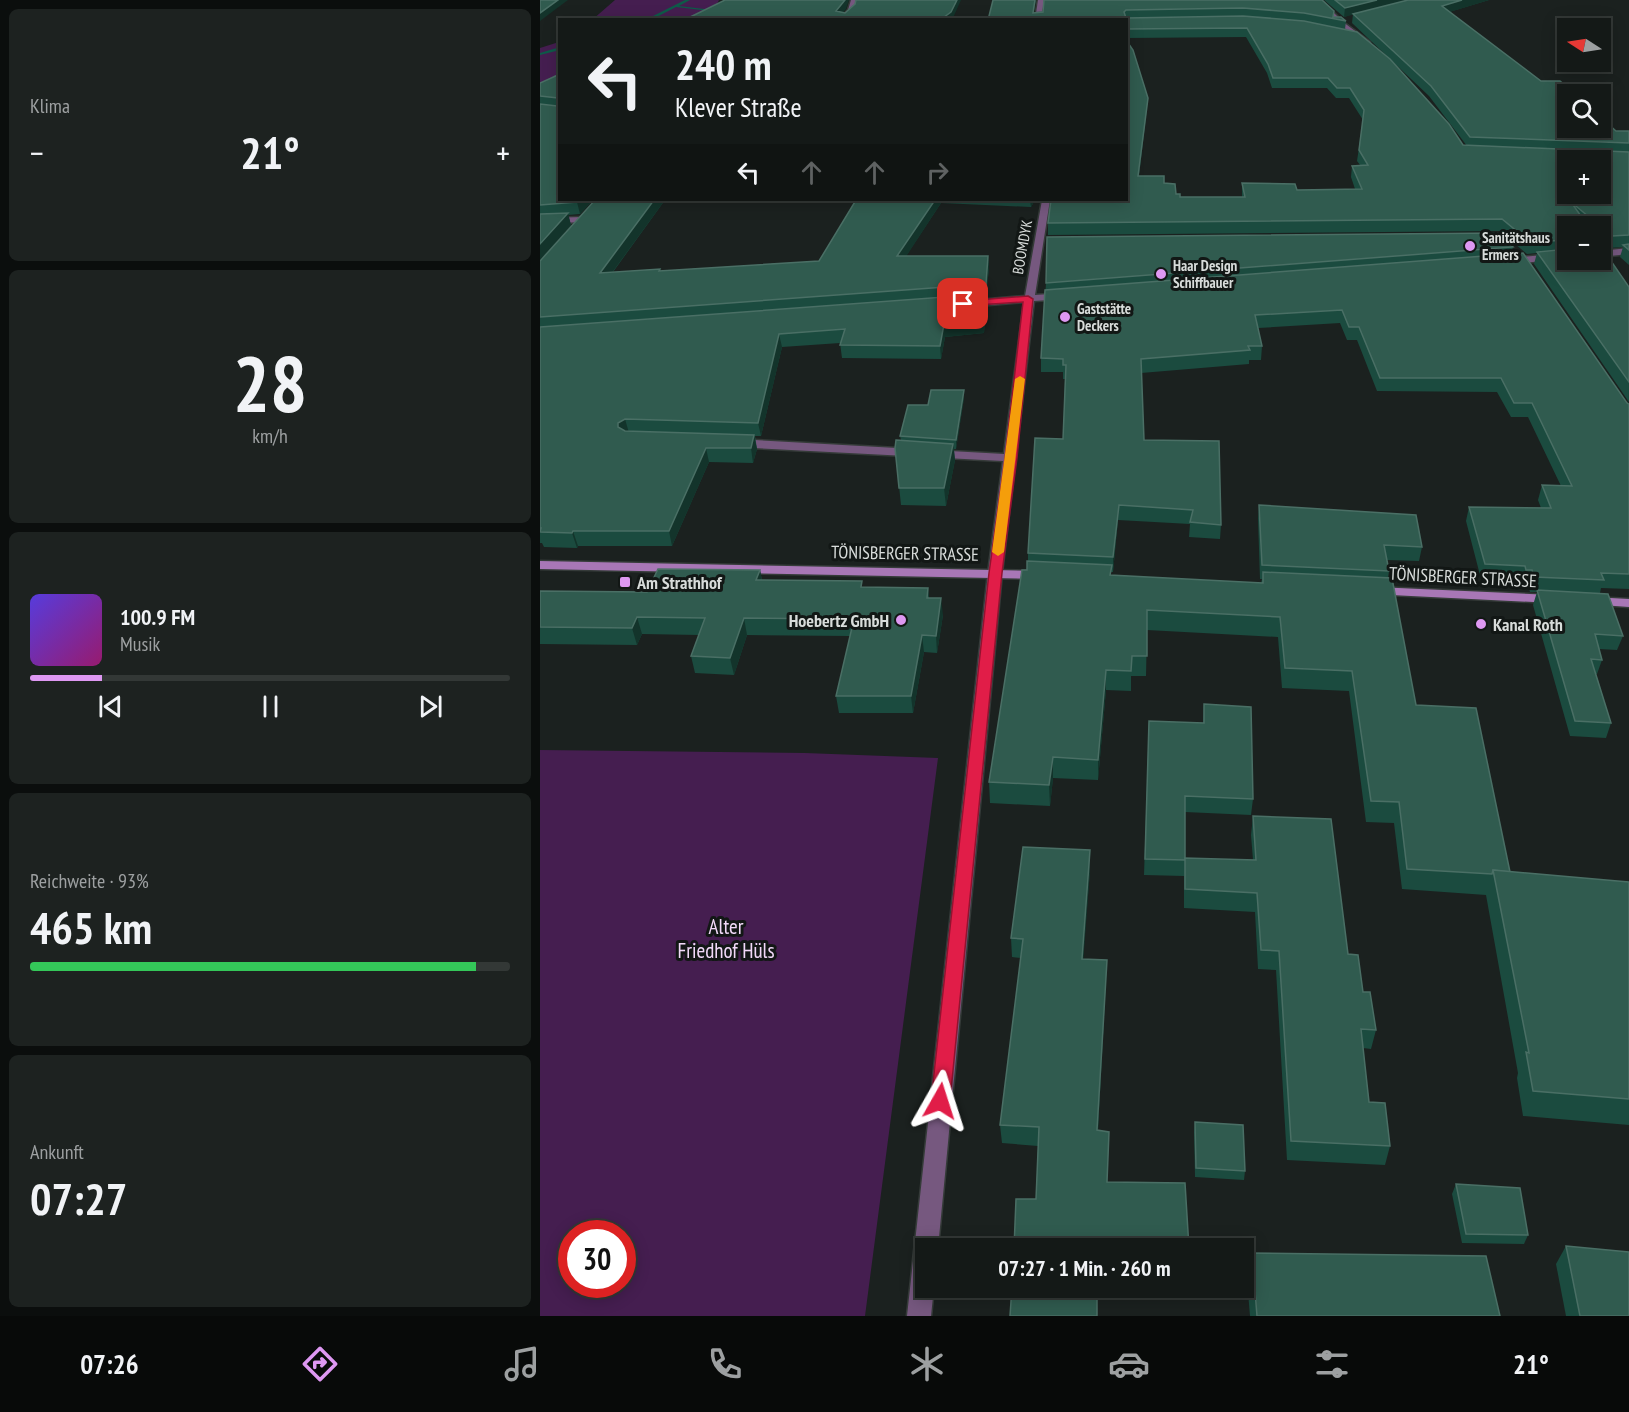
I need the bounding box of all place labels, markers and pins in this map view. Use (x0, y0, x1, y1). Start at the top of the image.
place label: Sanitätshaus Ermers (1482, 228, 1550, 264)
marker: Sanitätshaus Ermers (1463, 239, 1477, 253)
place label: Haar Design Schiffbauer (1173, 256, 1238, 292)
marker: Haar Design Schiffbauer (1154, 267, 1168, 281)
pin (937, 278, 988, 329)
place label: Gaststätte Deckers (1077, 299, 1131, 335)
marker: Gaststätte Deckers (1058, 310, 1072, 324)
place label: Am Strathhof (636, 571, 723, 594)
marker: Am Strathhof (618, 575, 632, 589)
place label: Hoebertz GmbH (789, 609, 889, 632)
marker: Hoebertz GmbH (894, 613, 908, 627)
place label: Kanal Roth (1493, 613, 1563, 636)
marker: Kanal Roth (1474, 617, 1488, 631)

